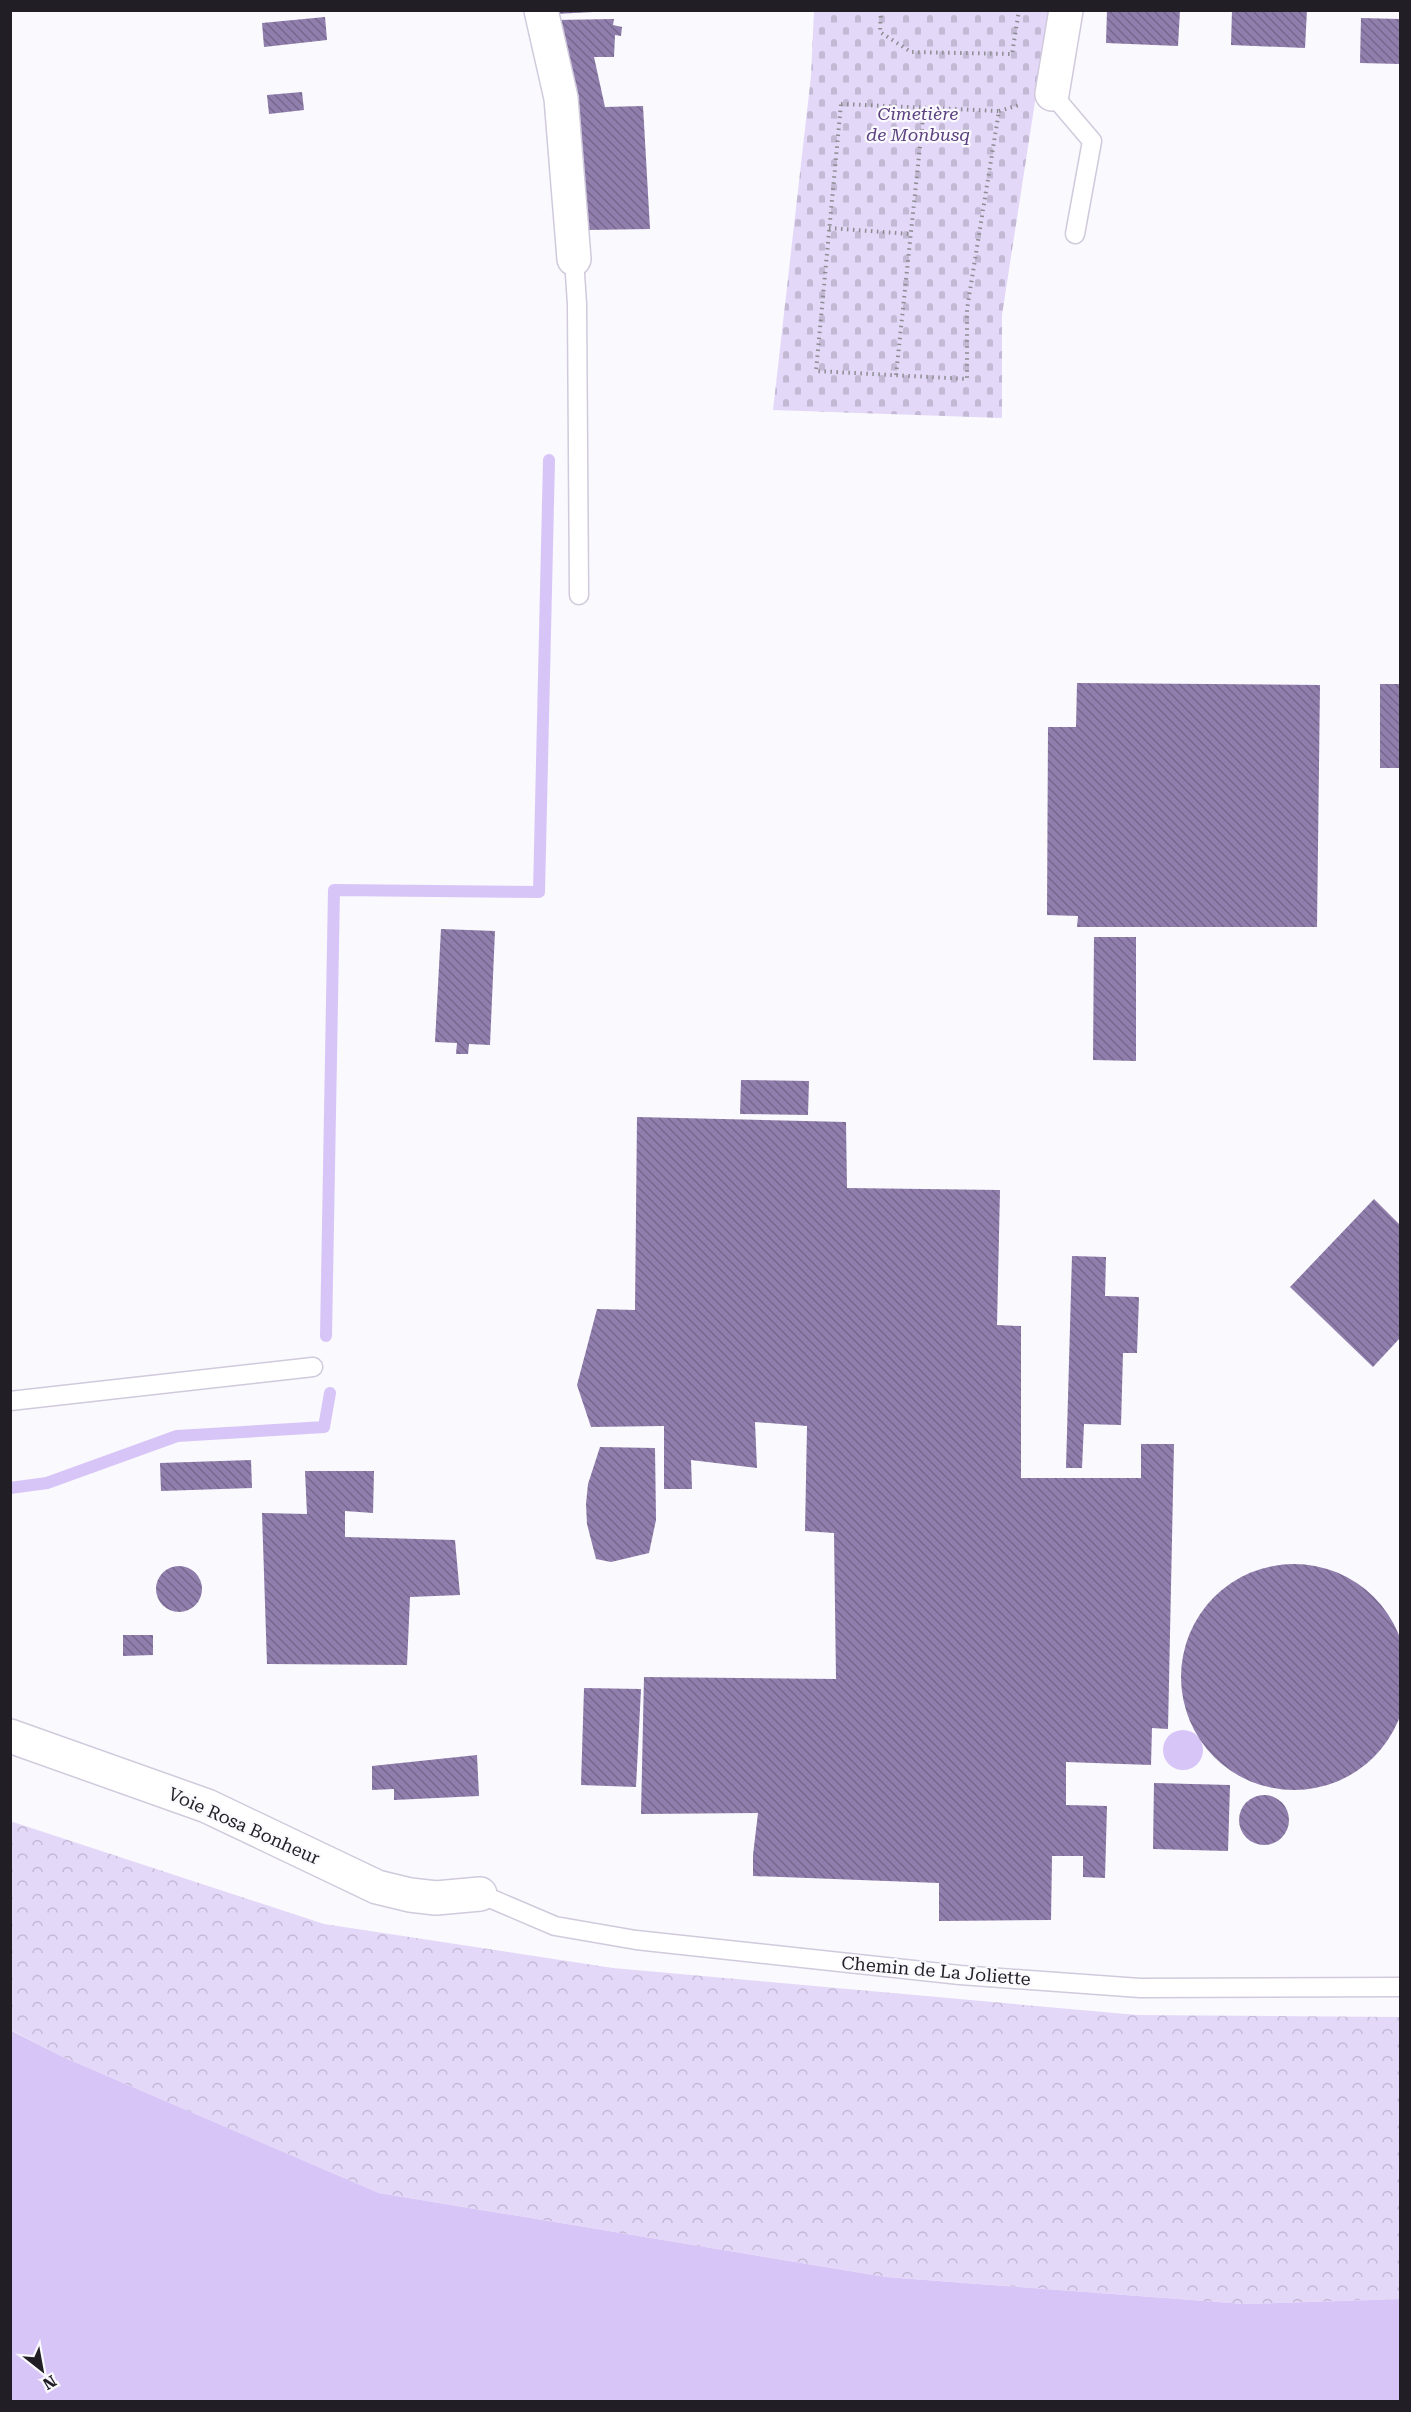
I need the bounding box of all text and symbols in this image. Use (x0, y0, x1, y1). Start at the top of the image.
park label: Cimetière de Monbusq (866, 103, 970, 145)
street label: Voie Rosa Bonheur (165, 1783, 323, 1868)
street label: Chemin de La Joliette (841, 1952, 1032, 1989)
north arrow (12, 2340, 72, 2400)
text: N (39, 2371, 60, 2394)

